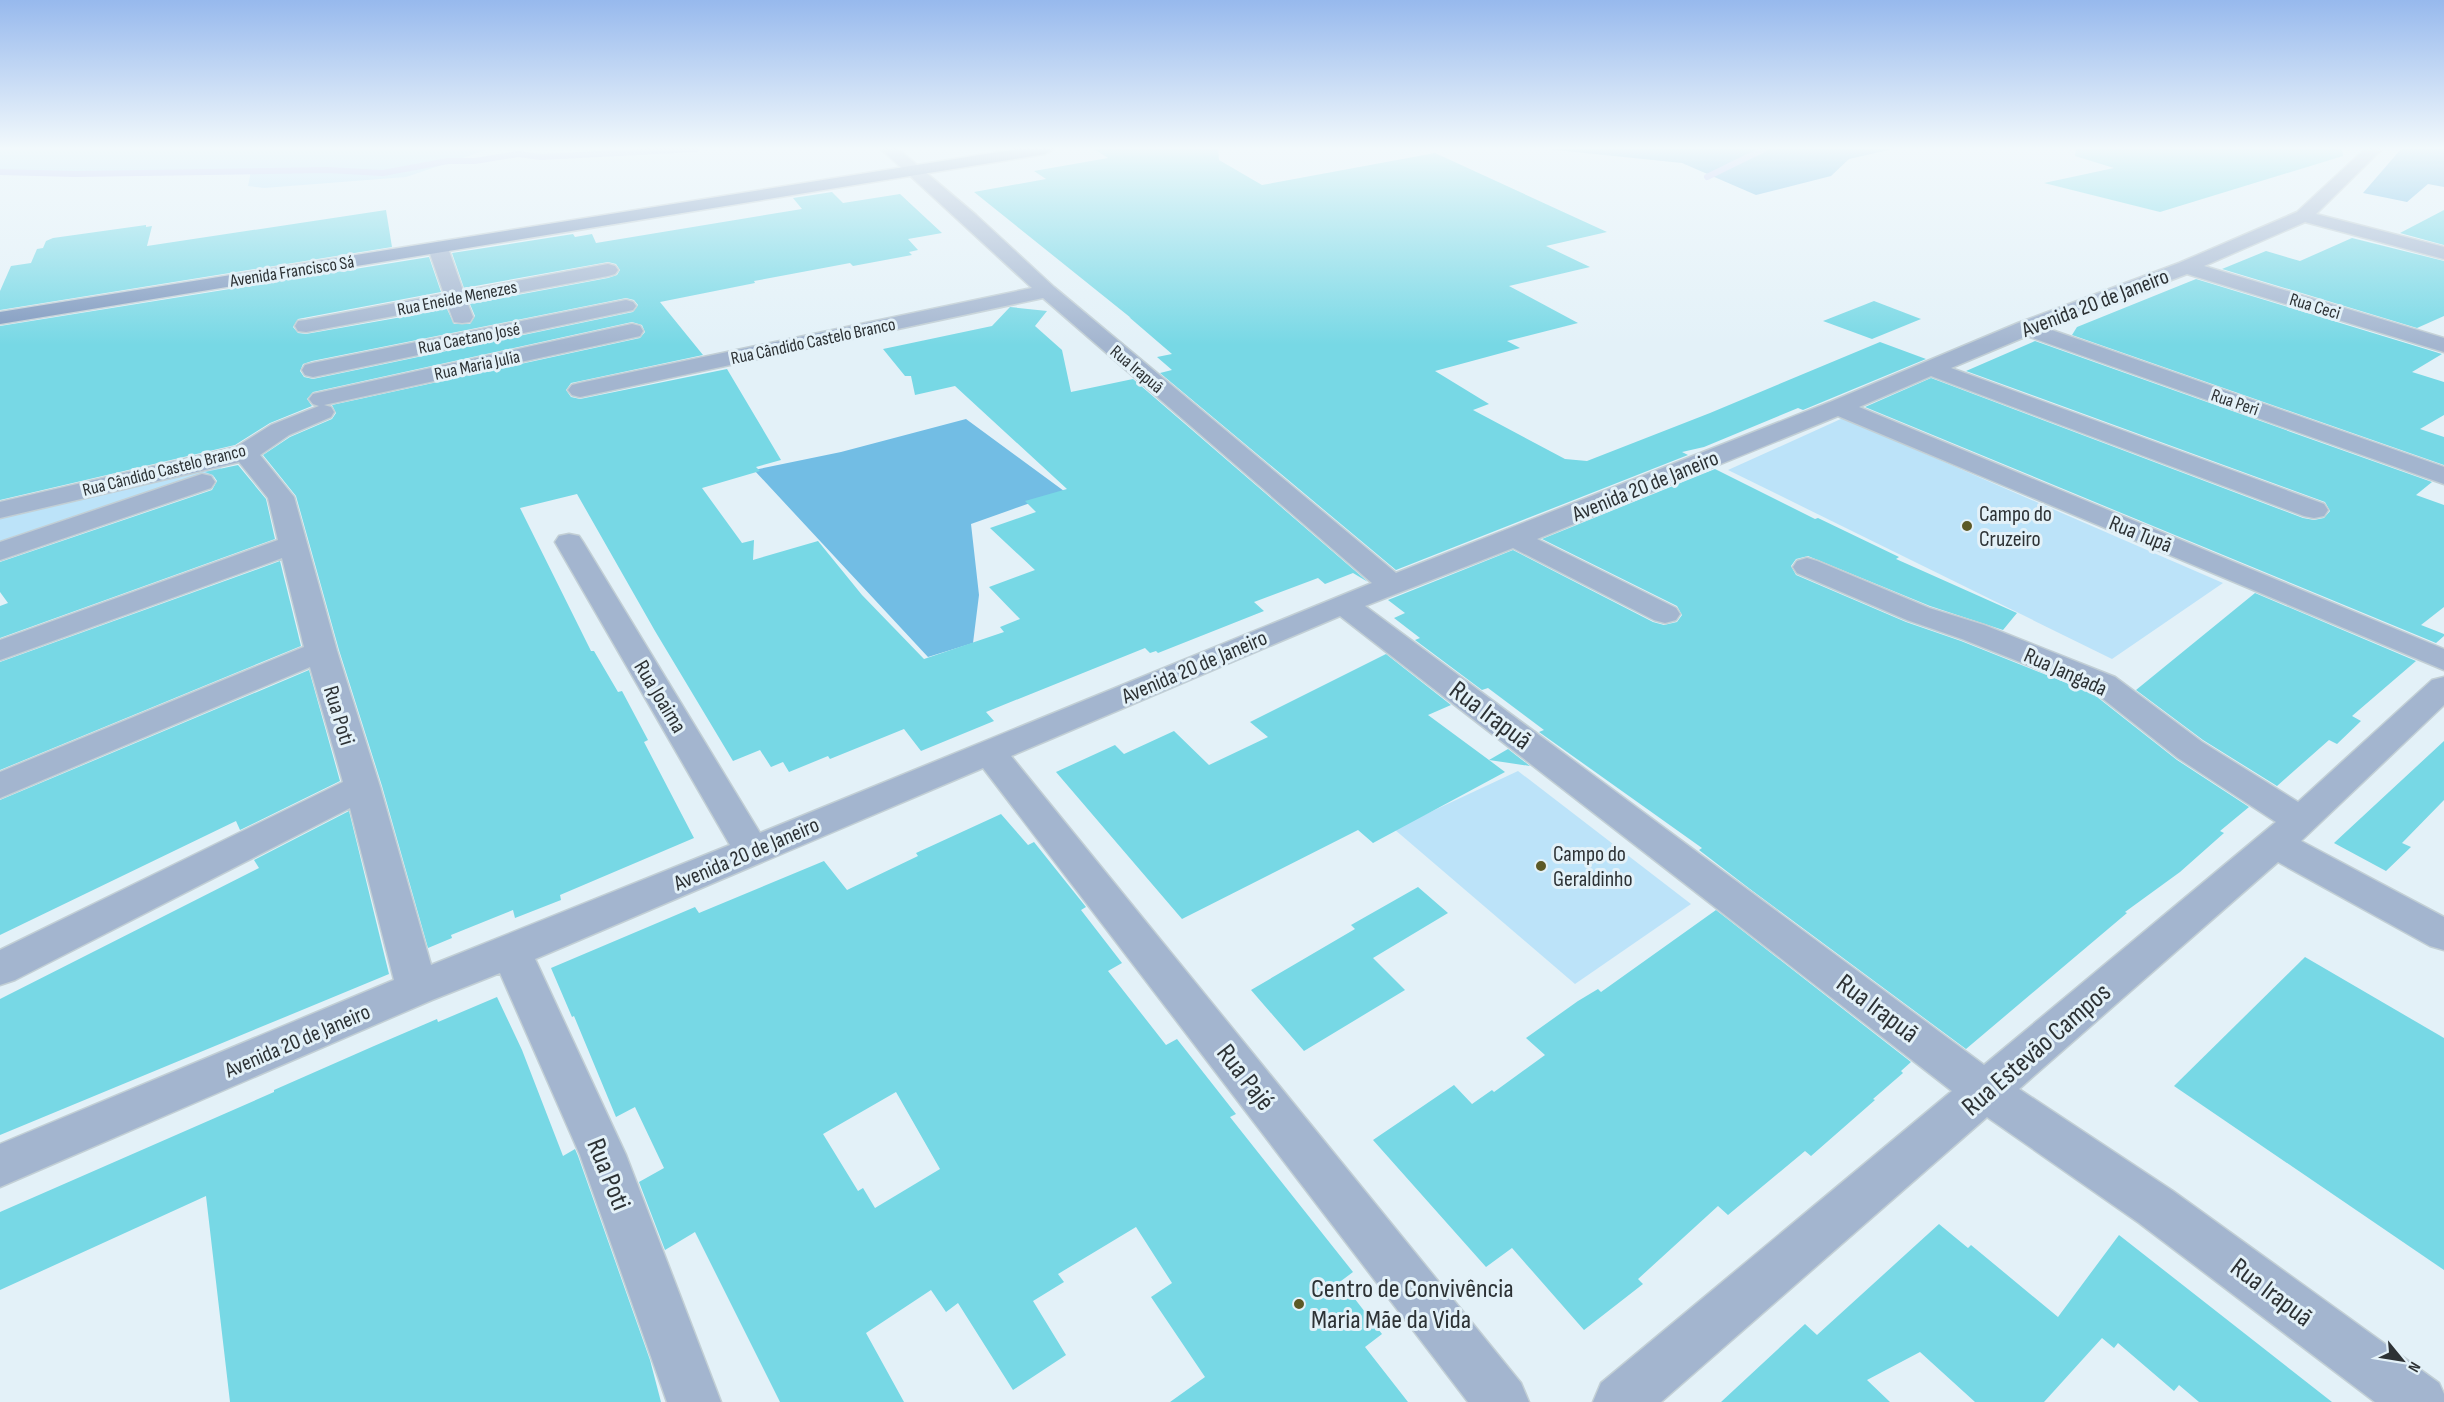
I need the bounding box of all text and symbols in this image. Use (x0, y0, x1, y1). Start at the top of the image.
street label: Avenida Francisco Sá (228, 251, 356, 292)
street label: Avenida 20 de Janeiro (2017, 263, 2173, 344)
street label: Rua Eneide Menezes (395, 277, 519, 320)
street label: Rua Ceci (2287, 289, 2343, 324)
street label: Rua Cândido Castelo Branco (729, 314, 897, 369)
street label: Rua Caetano José (416, 318, 522, 359)
street label: Rua Irapuã (1106, 341, 1168, 398)
street label: Rua Maria Julia (432, 346, 522, 385)
street label: Rua Peri (2208, 385, 2261, 420)
street label: Rua Cândido Castelo Branco (80, 440, 248, 501)
street label: Avenida 20 de Janeiro (1568, 445, 1723, 528)
place label: Campo do Cruzeiro (1979, 501, 2052, 553)
street label: Rua Tupã (2105, 510, 2176, 559)
marker: Campo do Cruzeiro (1960, 519, 1974, 533)
street label: Avenida 20 de Janeiro (1117, 625, 1271, 711)
street label: Rua Jangada (2020, 642, 2111, 703)
street label: Rua Joaima (628, 655, 692, 738)
street label: Rua Irapuã (1443, 675, 1538, 757)
street label: Rua Poti (317, 683, 360, 748)
street label: Avenida 20 de Janeiro (669, 812, 823, 898)
place label: Campo do Geraldinho (1553, 841, 1633, 893)
marker: Campo do Geraldinho (1534, 859, 1548, 873)
street label: Rua Irapuã (1830, 968, 1925, 1050)
street label: Rua Estevão Campos (1956, 977, 2117, 1123)
street label: Avenida 20 de Janeiro (220, 999, 374, 1085)
street label: Rua Pajé (1209, 1038, 1281, 1117)
street label: Rua Poti (579, 1134, 637, 1215)
street label: Rua Irapuã (2224, 1252, 2319, 1334)
place label: Centro de Convivência Maria Mãe da Vida (1311, 1273, 1514, 1336)
marker: Centro de Convivência Maria Mãe da Vida (1292, 1297, 1306, 1311)
north arrow (2372, 1330, 2432, 1390)
text: N (2403, 1358, 2424, 1375)

